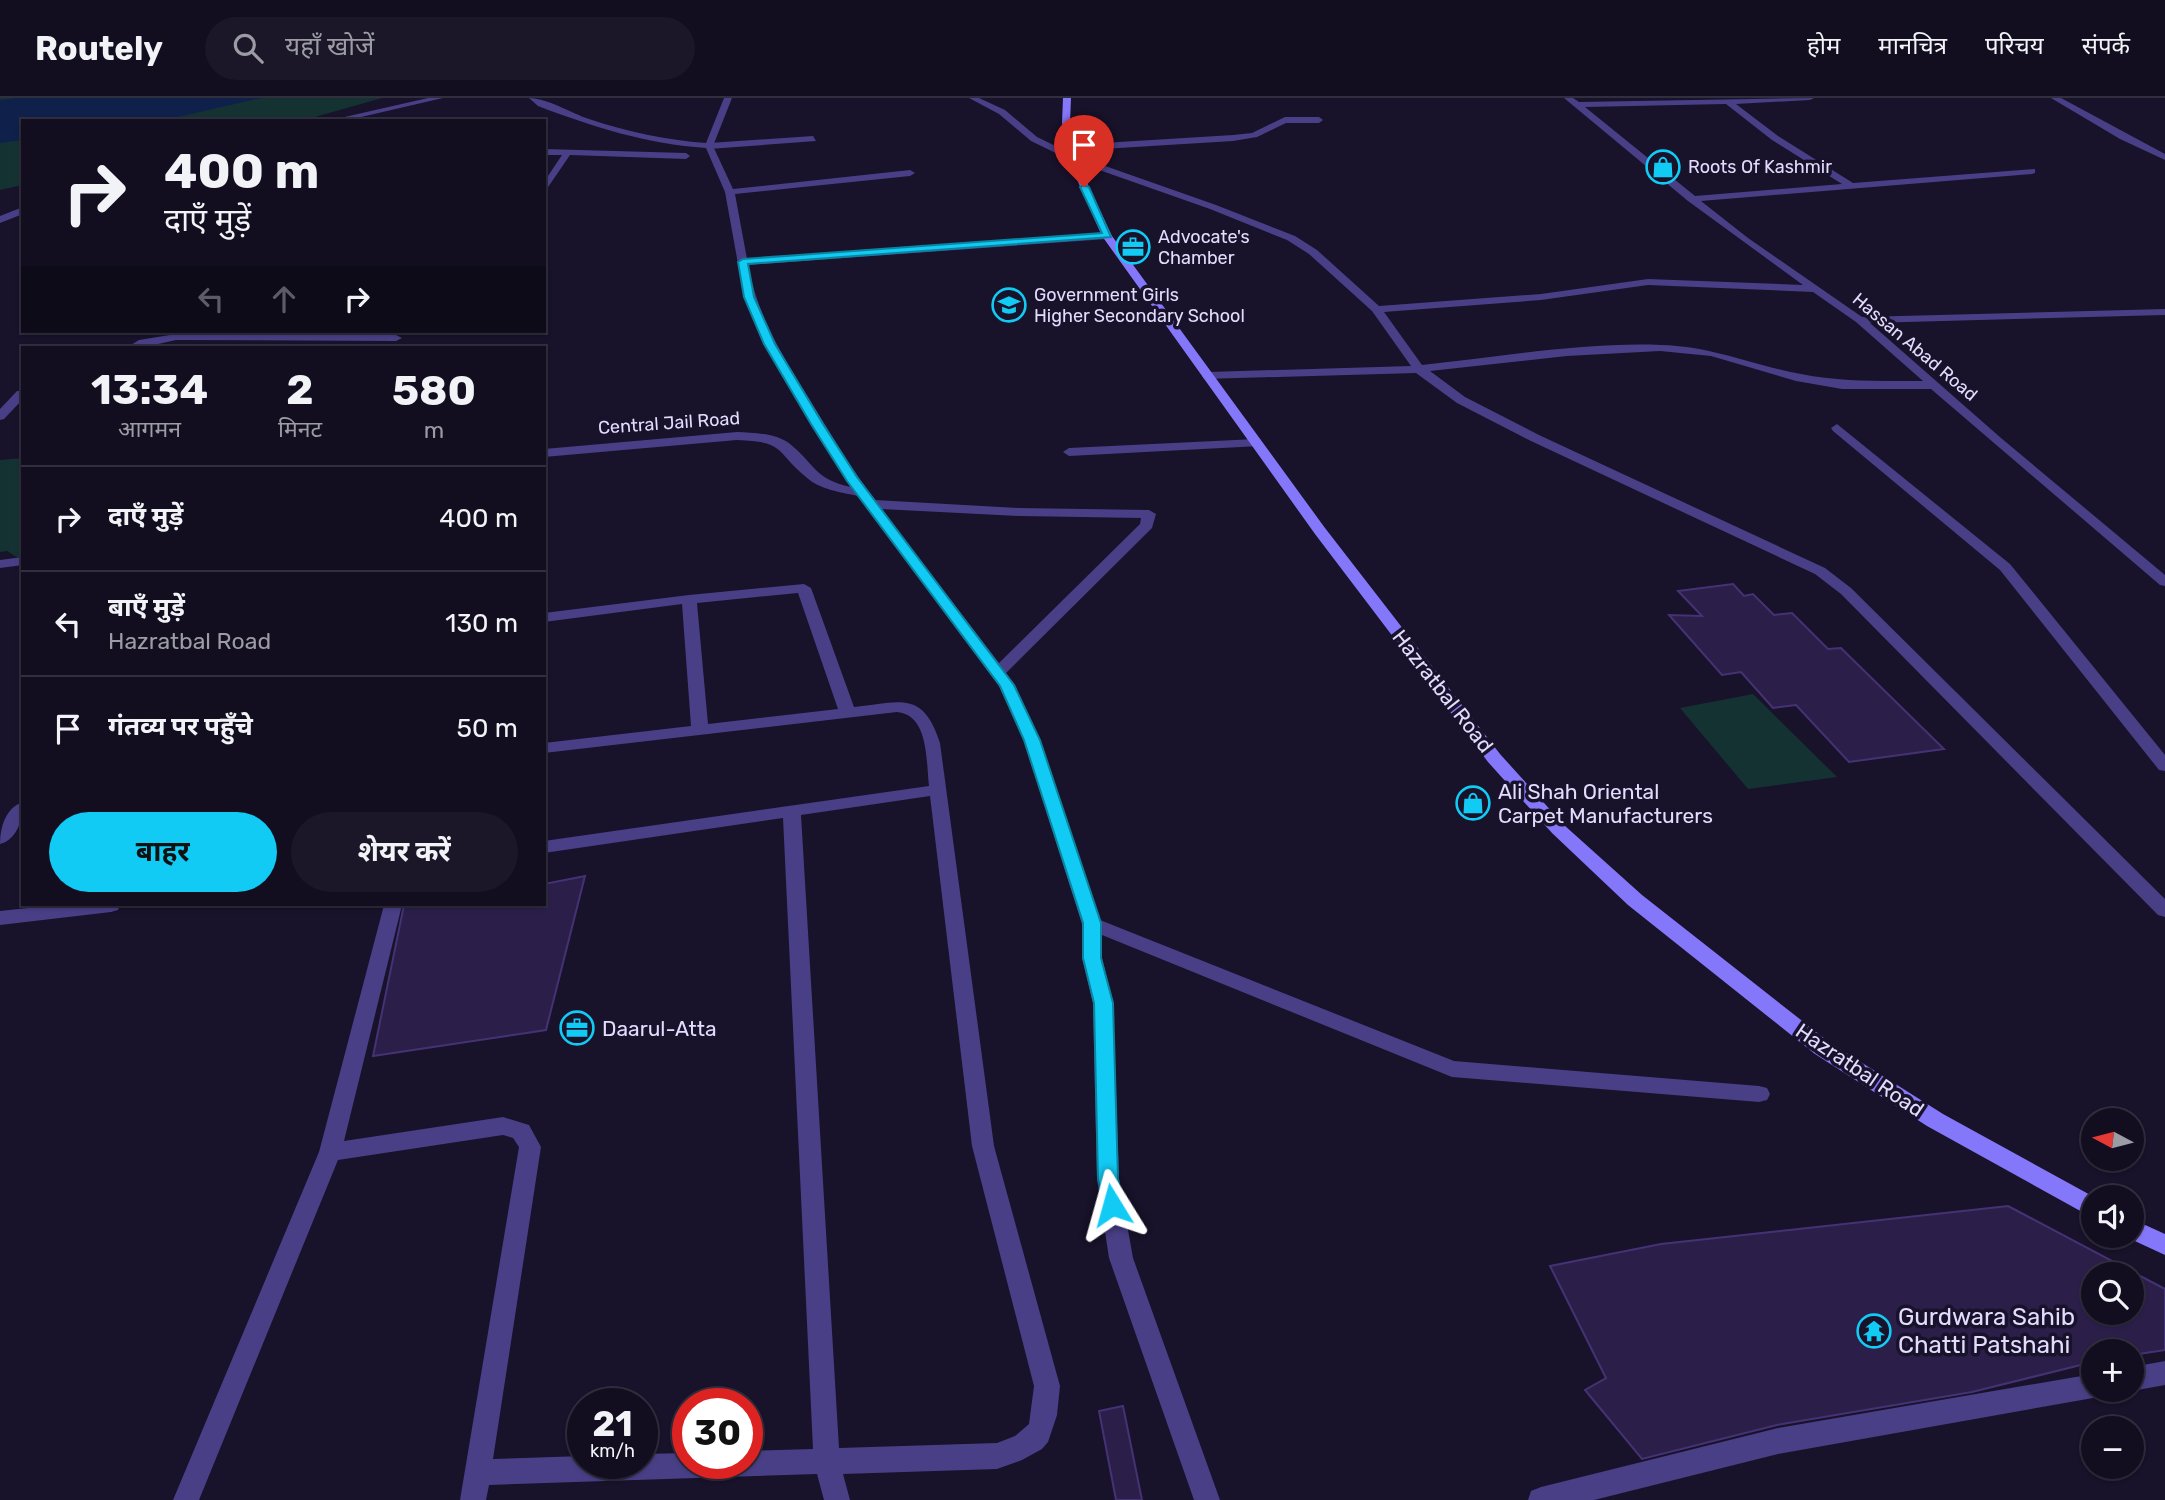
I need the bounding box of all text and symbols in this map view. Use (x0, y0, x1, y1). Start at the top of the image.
search box (205, 17, 695, 80)
text: Routely (35, 29, 163, 68)
icon: search (229, 29, 267, 67)
text: यहाँ खोजें (285, 31, 374, 62)
text: होम (1807, 32, 1840, 60)
text: मानचित्र (1878, 32, 1947, 60)
text: परिचय (1985, 32, 2044, 60)
text: संपर्क (2082, 32, 2130, 60)
pin (1054, 115, 1114, 187)
icon: arrive (1065, 126, 1103, 164)
text: 400 m (164, 142, 319, 200)
icon: right (49, 147, 140, 238)
shop icon: Roots Of Kashmir (1644, 148, 1682, 186)
place label: Roots Of Kashmir (1688, 156, 1832, 178)
text: दाएँ मुड़ें (164, 201, 251, 239)
place label: Advocate's Chamber (1158, 226, 1250, 269)
office icon: Advocate's Chamber (1114, 228, 1152, 266)
icon: left (192, 280, 230, 318)
icon: ahead (265, 280, 303, 318)
icon: right (338, 280, 376, 318)
place label: Government Girls Higher Secondary School (1034, 284, 1245, 327)
school or university icon: Government Girls Higher Secondary School (990, 286, 1028, 324)
street label: Hassan Abad Road (1848, 288, 1982, 406)
text: 13:34 (91, 365, 208, 415)
text: 2 (286, 365, 314, 415)
text: 580 (392, 366, 476, 416)
street label: Central Jail Road (597, 407, 741, 439)
text: आगमन (118, 415, 181, 443)
text: मिनट (278, 415, 322, 443)
text: m (424, 416, 444, 444)
icon: right (49, 500, 87, 538)
text: दाएँ मुड़ें (108, 501, 183, 532)
text: 400 m (439, 503, 518, 534)
text: बाएँ मुड़ें (108, 592, 185, 623)
icon: left (49, 605, 87, 643)
text: 130 m (445, 608, 518, 639)
street label: Hazratbal Road (1387, 625, 1499, 757)
text: Hazratbal Road (108, 627, 271, 655)
icon: arrive (49, 710, 87, 748)
text: गंतव्य पर पहुँचे (108, 711, 253, 742)
text: 50 m (457, 713, 518, 744)
place label: Ali Shah Oriental Carpet Manufacturers (1498, 779, 1713, 828)
shop icon: Ali Shah Oriental Carpet Manufacturers (1454, 784, 1492, 822)
button: बाहर (49, 812, 277, 892)
button: शेयर करें (291, 812, 518, 892)
office icon: Daarul-Atta (558, 1009, 596, 1047)
place label: Daarul-Atta (602, 1016, 717, 1041)
street label: Hazratbal Road (1791, 1018, 1929, 1122)
north arrow (2081, 1108, 2144, 1171)
map controls (2081, 1108, 2144, 1479)
position arrow (1075, 1168, 1149, 1242)
button: sound (2081, 1185, 2144, 1248)
button: search (2081, 1262, 2144, 1325)
place label: Gurdwara Sahib Chatti Patshahi (1898, 1303, 2075, 1359)
temple icon: Gurdwara Sahib Chatti Patshahi (1855, 1312, 1893, 1350)
button: + (2081, 1339, 2144, 1402)
speed limit sign: 30 (672, 1388, 763, 1479)
text: 21 (592, 1403, 633, 1445)
button: − (2081, 1416, 2144, 1479)
text: km/h (590, 1440, 635, 1462)

